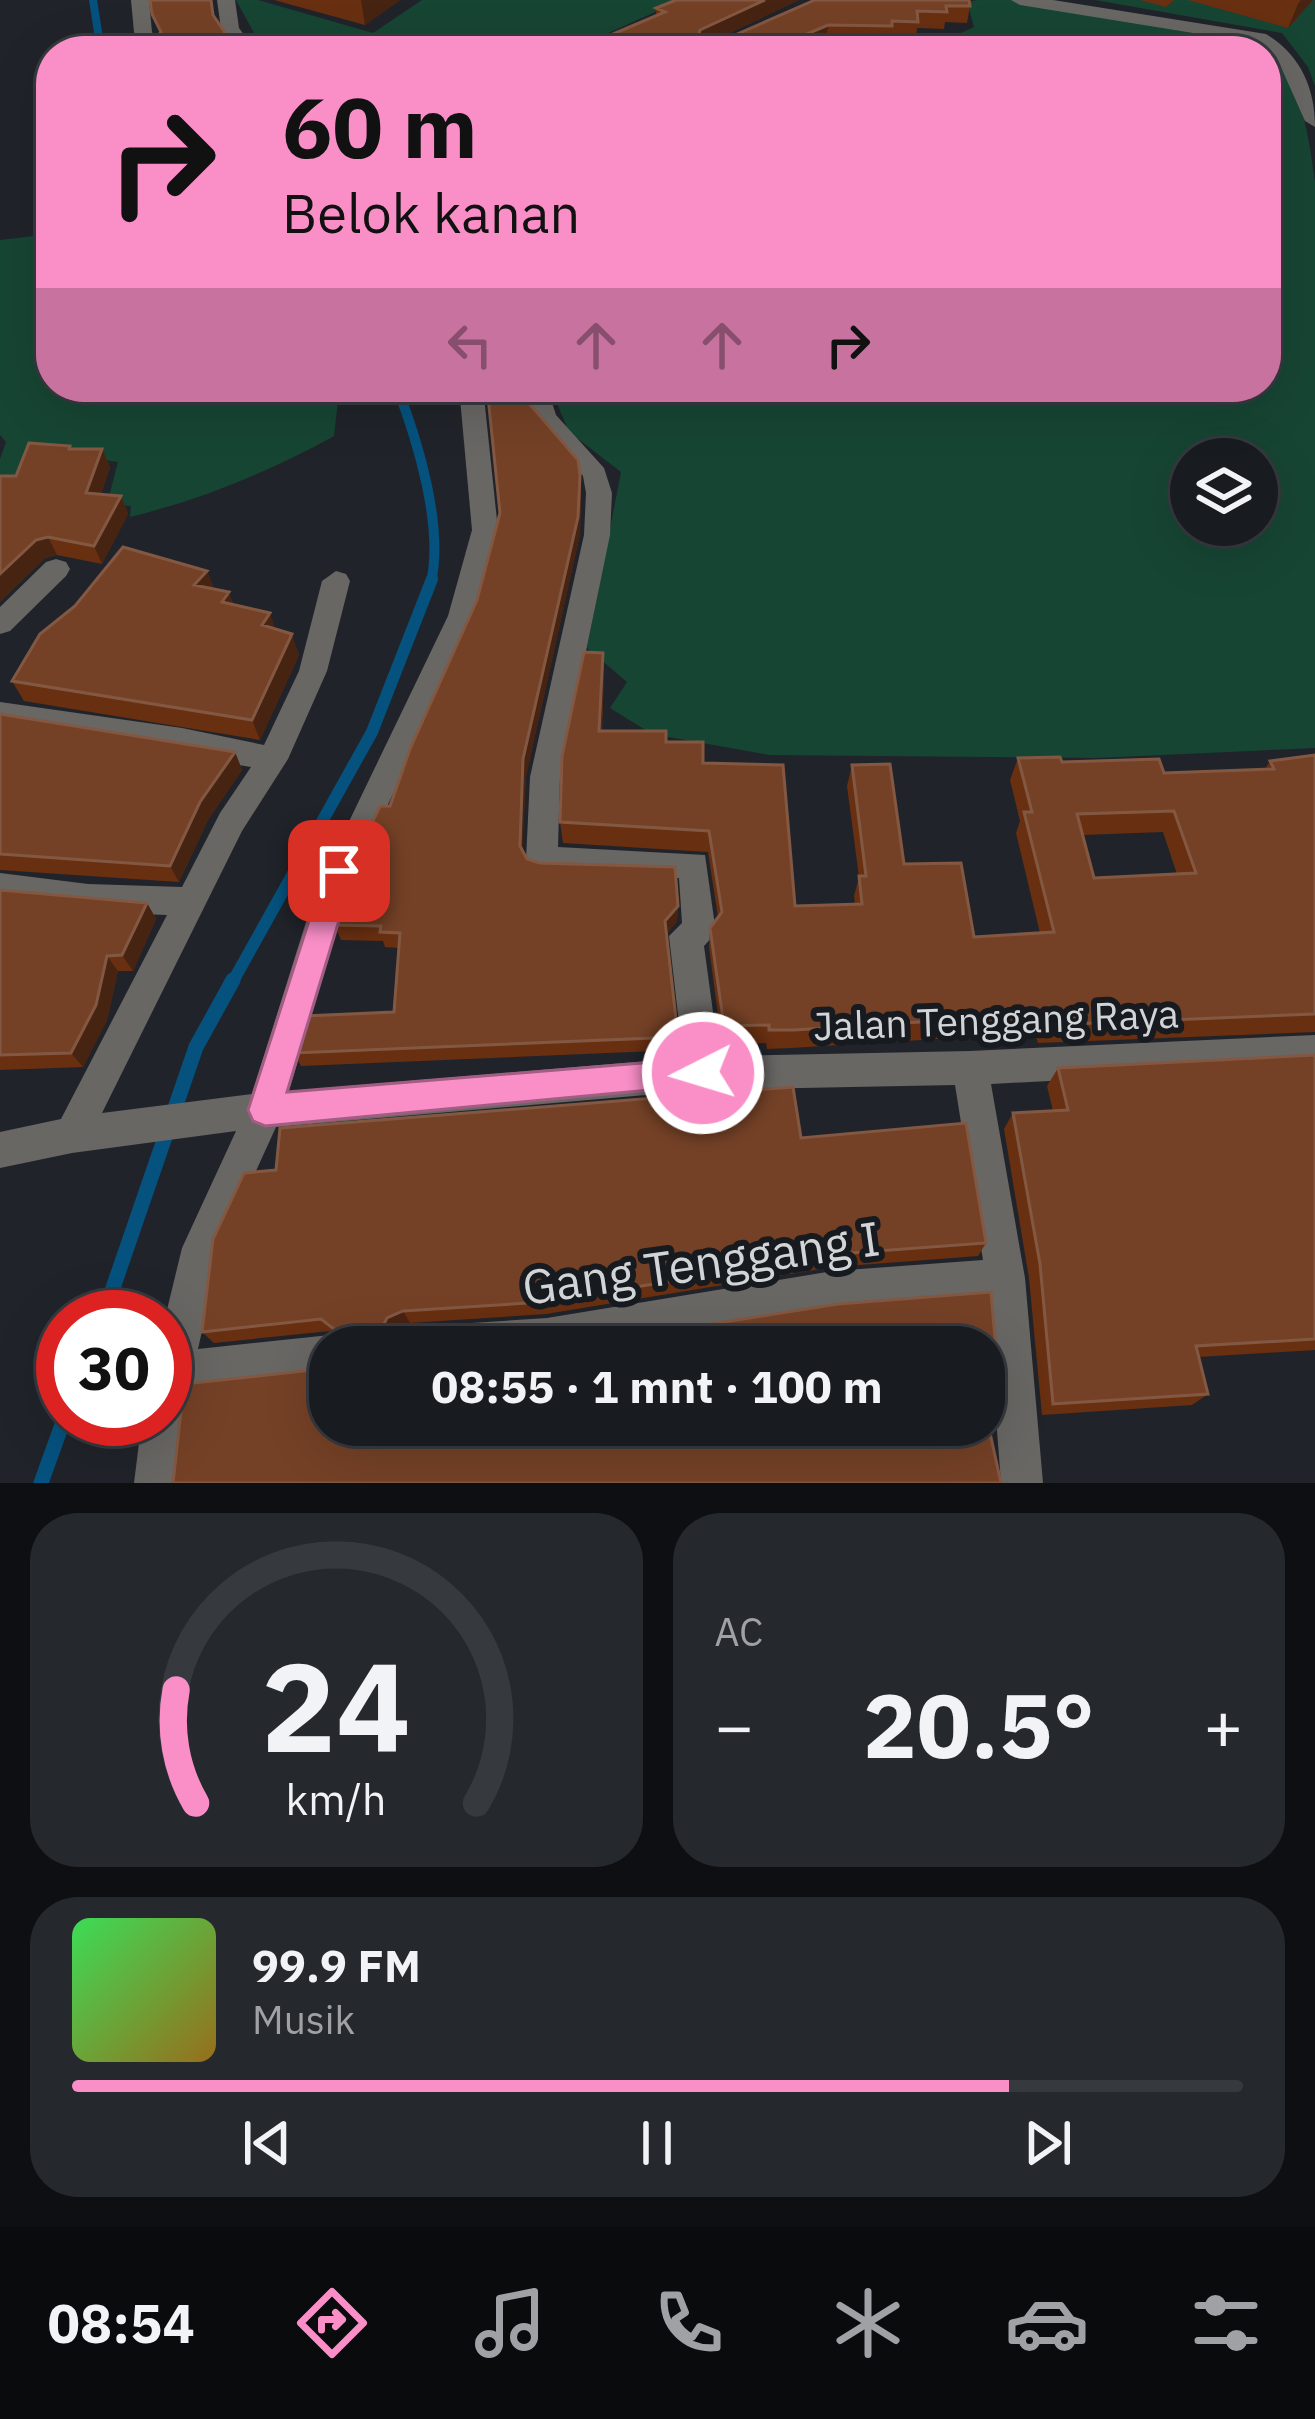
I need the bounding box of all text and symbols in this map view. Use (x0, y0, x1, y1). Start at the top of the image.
text: 60 m (282, 72, 478, 181)
icon: right (84, 84, 240, 240)
text: Belok kanan (282, 178, 580, 248)
icon: left (437, 312, 503, 378)
icon: ahead (563, 312, 629, 378)
icon: ahead (689, 312, 755, 378)
icon: right (815, 312, 881, 378)
map controls (1170, 438, 1278, 546)
button: layers (1170, 438, 1278, 546)
pin (288, 820, 390, 922)
icon: arrive (306, 838, 372, 904)
street label: Jalan Tenggang Raya (812, 988, 1180, 1051)
position arrow (640, 1010, 766, 1136)
street label: Gang Tenggang I (518, 1206, 884, 1318)
speed limit sign: 30 (36, 1290, 192, 1446)
text: 08:55 · 1 mnt · 100 m (431, 1357, 883, 1415)
text: AC (715, 1606, 763, 1657)
text: 24 (261, 1624, 411, 1786)
text: 20.5° (863, 1666, 1095, 1783)
text: − (715, 1682, 754, 1768)
text: + (1203, 1682, 1243, 1768)
text: km/h (286, 1771, 387, 1827)
text: 99.9 FM (252, 1936, 421, 1994)
text: Musik (252, 1994, 355, 2045)
icon: previous (234, 2110, 300, 2176)
icon: pause (624, 2110, 690, 2176)
icon: next (1015, 2110, 1081, 2176)
icon: directions (290, 2281, 374, 2365)
icon: music (468, 2281, 552, 2365)
icon: phone (647, 2281, 731, 2365)
icon: climate (826, 2281, 910, 2365)
icon: car (1005, 2281, 1089, 2365)
icon: filters (1184, 2281, 1268, 2365)
text: 08:54 (47, 2288, 195, 2358)

